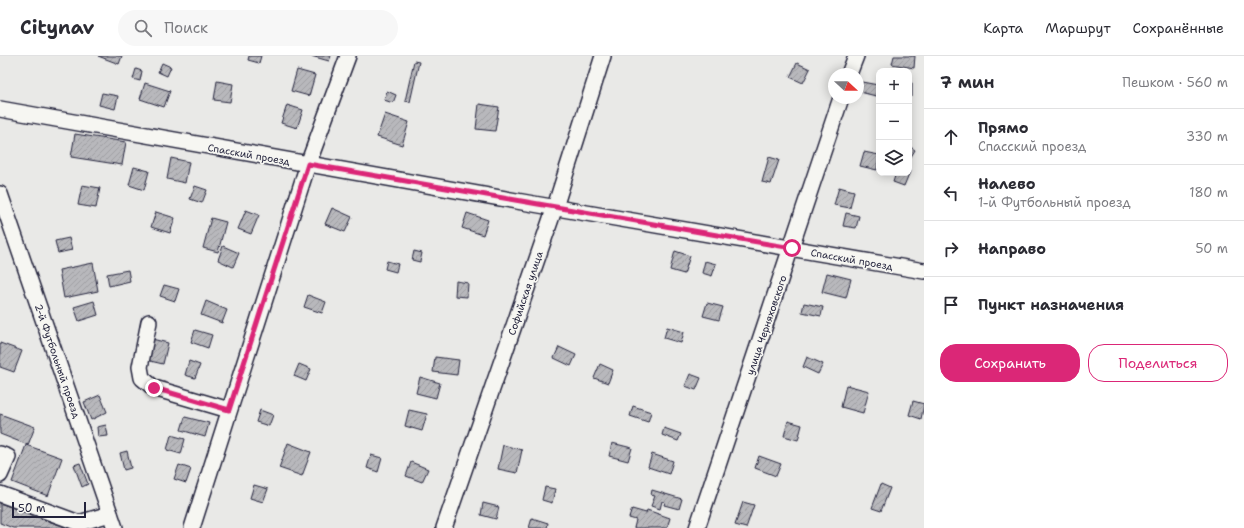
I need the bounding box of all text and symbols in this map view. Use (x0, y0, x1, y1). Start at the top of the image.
search box (118, 10, 398, 46)
text: Citynav (20, 15, 94, 40)
icon: search (132, 17, 154, 39)
text: Поиск (164, 18, 208, 38)
text: Карта (983, 19, 1023, 37)
text: Маршрут (1045, 19, 1111, 37)
text: Сохранённые (1133, 19, 1224, 37)
north arrow (828, 68, 864, 104)
map controls (876, 68, 912, 176)
button: + (876, 68, 912, 104)
text: 7 мин (940, 71, 995, 93)
text: Пешком · 560 m (1122, 74, 1228, 91)
button: − (876, 104, 912, 140)
text: Прямо (978, 118, 1028, 138)
icon: ahead (940, 126, 962, 148)
text: 330 m (1186, 128, 1228, 145)
text: Спасский проезд (978, 138, 1086, 155)
button: layers (876, 140, 912, 176)
street label: Спасский проезд (207, 141, 292, 168)
text: Налево (978, 174, 1036, 194)
icon: left (940, 182, 962, 204)
text: 180 m (1189, 184, 1228, 201)
text: 1-й Футбольный проезд (978, 194, 1131, 211)
icon: right (940, 238, 962, 260)
route start (783, 239, 801, 257)
text: Направо (978, 239, 1046, 259)
text: 50 m (1195, 240, 1228, 257)
street label: Спасский проезд (810, 246, 895, 273)
street label: Софийская улица (505, 249, 546, 337)
street label: улица Черняховского (743, 274, 790, 377)
icon: arrive (940, 294, 962, 316)
text: Пункт назначения (978, 295, 1124, 315)
street label: 2-й Футбольный проезд (32, 302, 83, 421)
button: Сохранить (940, 344, 1080, 382)
button: Поделиться (1088, 344, 1228, 382)
route end (145, 379, 163, 397)
scale bar (12, 500, 86, 519)
text: 50 m (18, 501, 46, 516)

